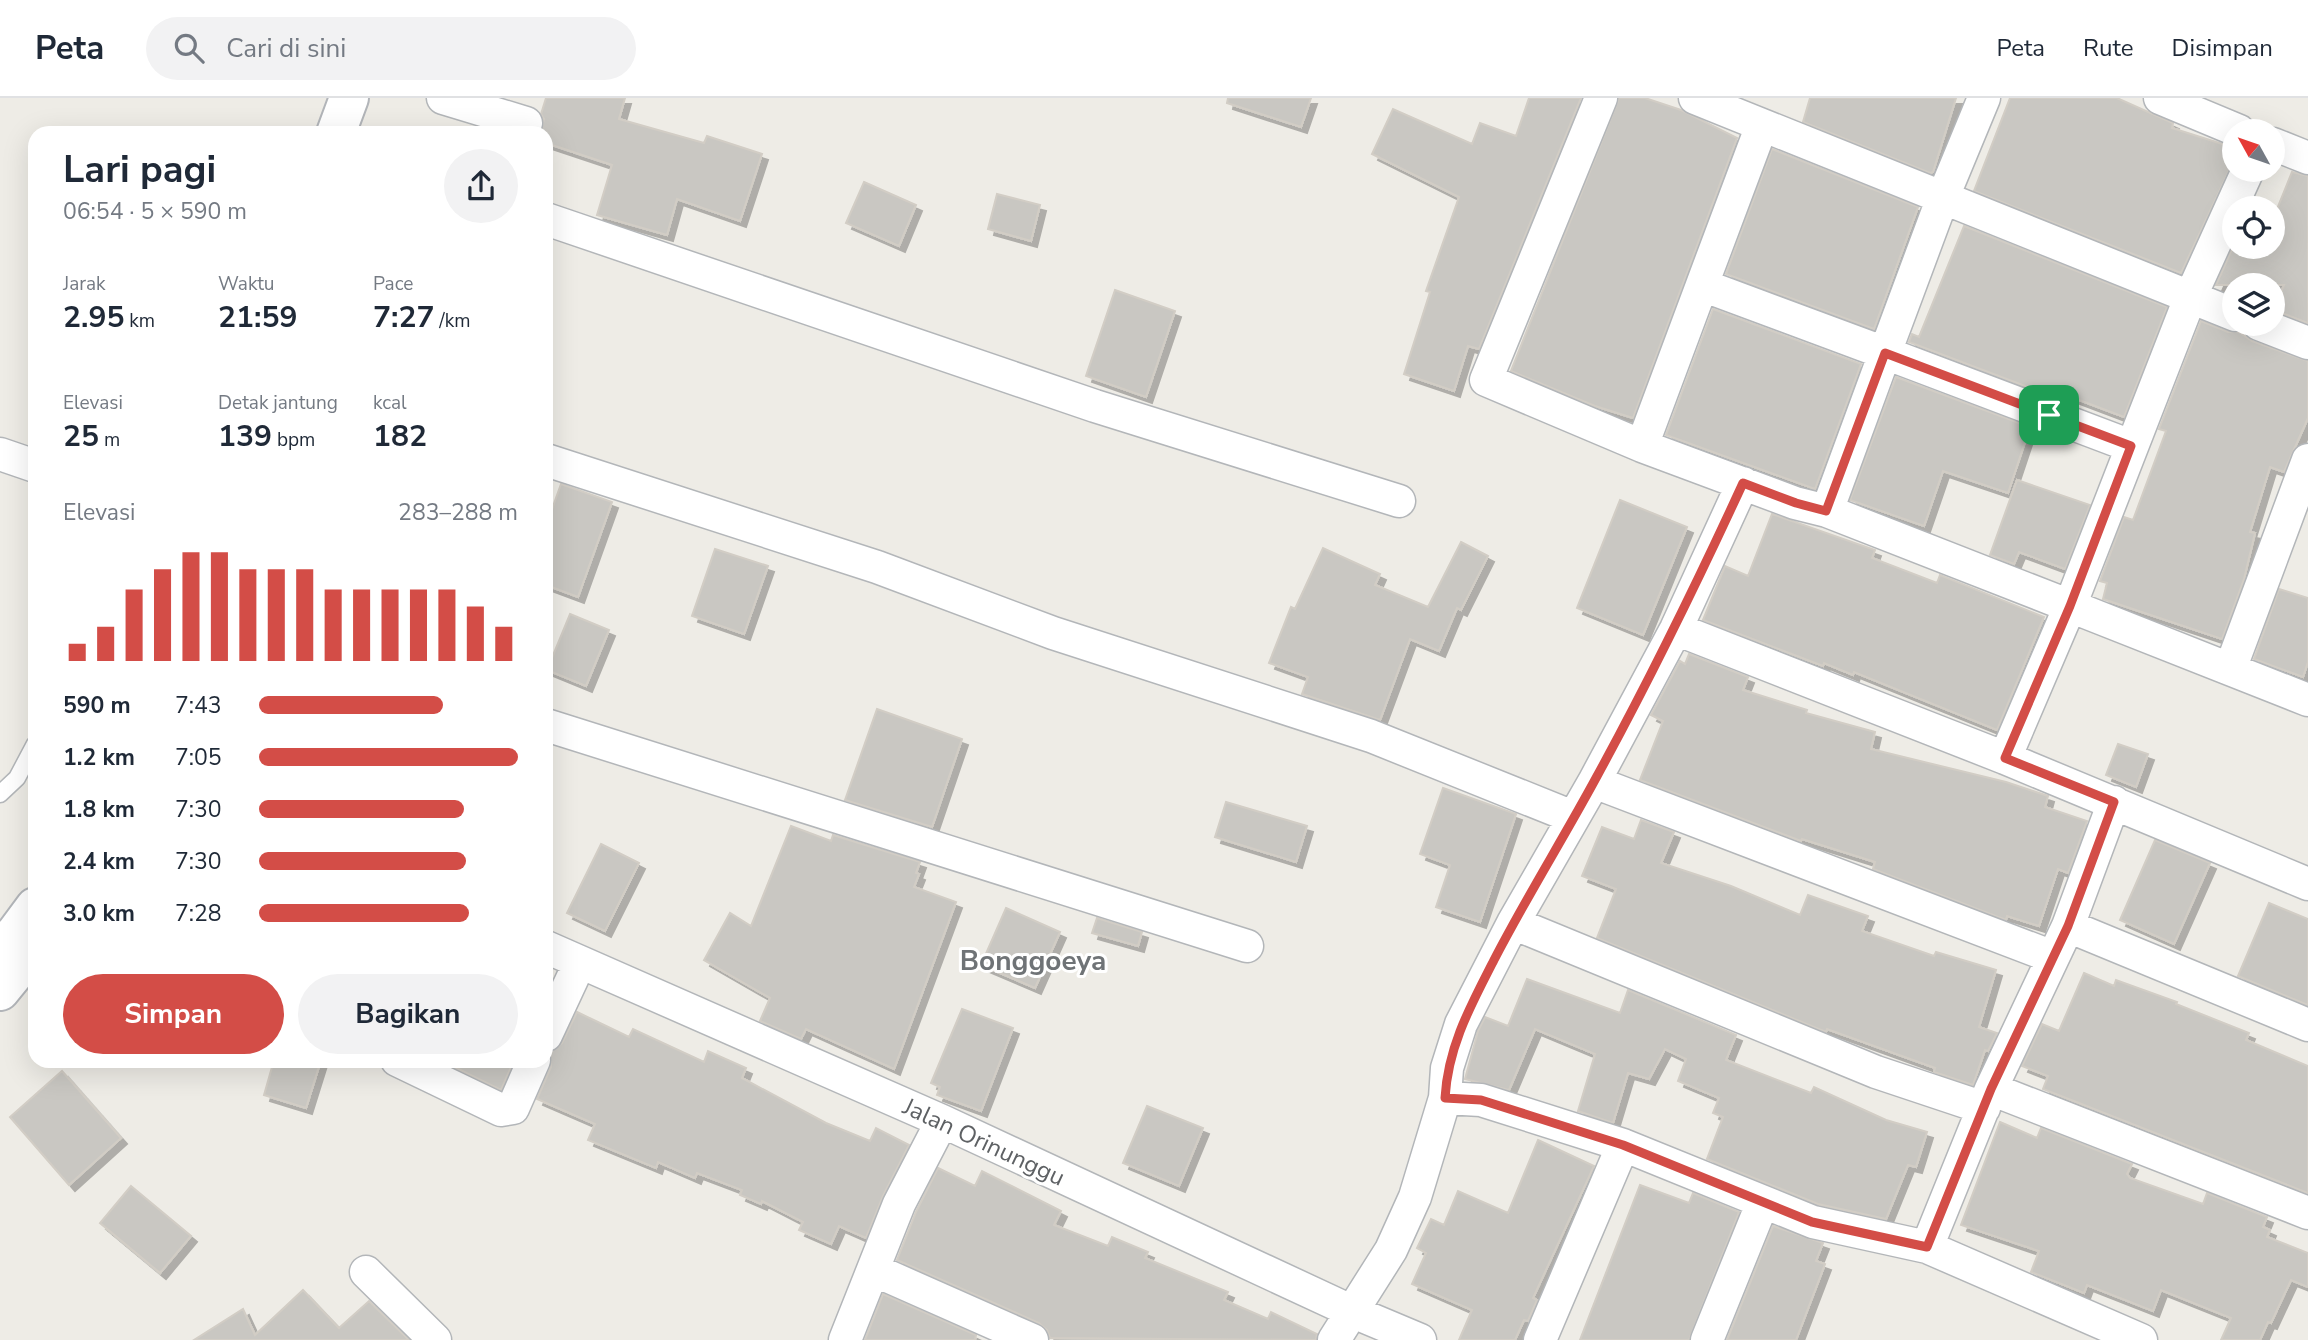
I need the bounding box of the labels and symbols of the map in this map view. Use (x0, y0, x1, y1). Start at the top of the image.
north arrow (2222, 119, 2286, 182)
pin (2019, 385, 2079, 445)
district label: Bonggoeya (960, 942, 1106, 980)
street label: Jalan Orinunggu (897, 1090, 1070, 1193)

